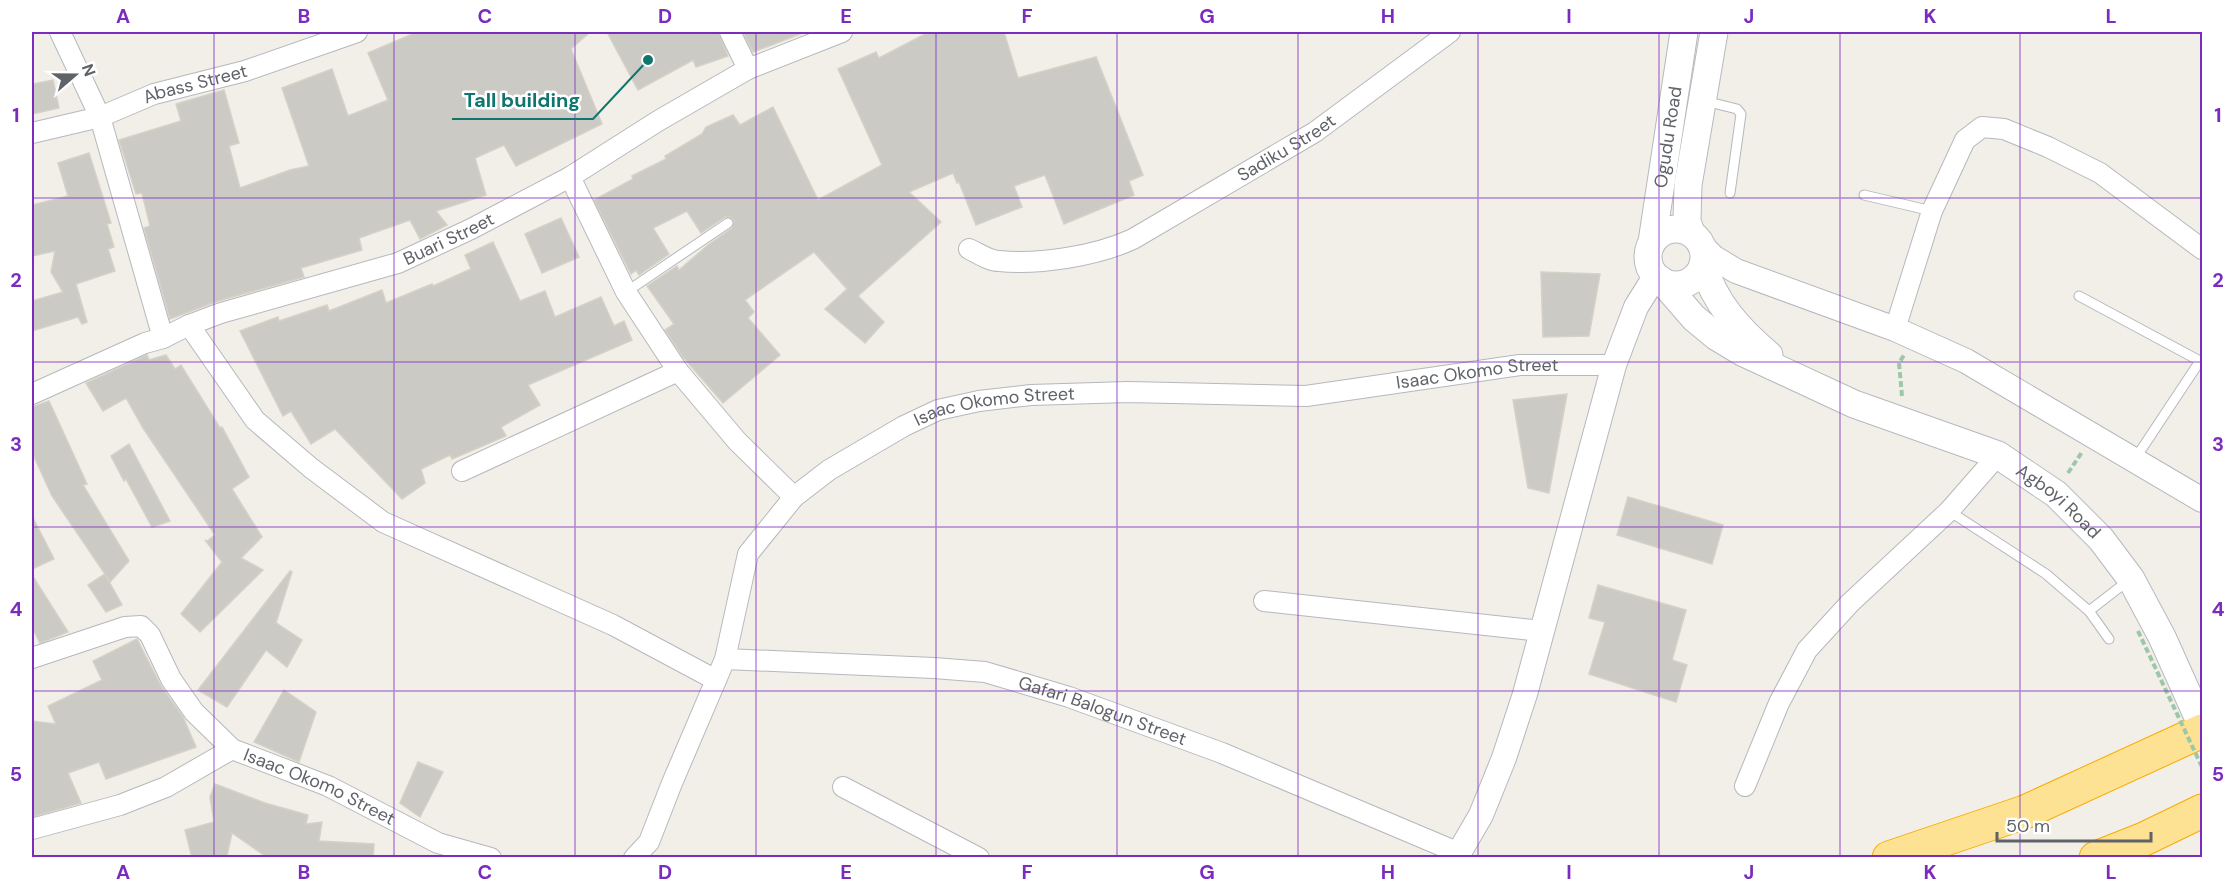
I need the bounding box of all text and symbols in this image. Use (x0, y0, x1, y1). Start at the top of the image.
text: A (116, 3, 130, 29)
text: B (298, 3, 310, 29)
text: C (478, 3, 492, 29)
text: D (658, 3, 672, 29)
text: E (840, 3, 852, 29)
text: F (1021, 3, 1033, 29)
text: G (1199, 3, 1215, 29)
text: H (1381, 3, 1395, 29)
text: I (1566, 3, 1572, 29)
text: J (1744, 3, 1754, 29)
text: K (1923, 3, 1937, 29)
text: L (2105, 3, 2117, 29)
north arrow (45, 45, 105, 105)
street label: Abass Street (139, 59, 250, 109)
text: N (77, 61, 100, 79)
callout: Tall building (452, 81, 593, 119)
street label: Ogudu Road (1648, 85, 1688, 190)
text: Tall building (464, 87, 580, 113)
text: 1 (12, 102, 20, 128)
text: 1 (2214, 102, 2222, 128)
street label: Sadiku Street (1233, 109, 1340, 187)
street label: Buari Street (400, 207, 498, 271)
text: 2 (10, 267, 22, 293)
text: 2 (2212, 267, 2224, 293)
street label: Isaac Okomo Street (1395, 353, 1559, 395)
street label: Isaac Okomo Street (910, 382, 1075, 432)
text: 3 (10, 431, 22, 457)
text: 3 (2212, 431, 2224, 457)
street label: Agboyi Road (2011, 459, 2106, 544)
text: 4 (10, 596, 23, 622)
text: 4 (2212, 596, 2225, 622)
street label: Gafari Balogun Street (1016, 671, 1190, 751)
street label: Isaac Okomo Street (240, 743, 399, 831)
text: 5 (10, 761, 22, 787)
text: 5 (2212, 761, 2224, 787)
scale bar (1997, 805, 2152, 843)
text: 50 m (2006, 814, 2050, 838)
text: A (116, 859, 130, 885)
text: B (298, 859, 310, 885)
text: C (478, 859, 492, 885)
text: D (658, 859, 672, 885)
text: E (840, 859, 852, 885)
text: F (1021, 859, 1033, 885)
text: G (1199, 859, 1215, 885)
text: H (1381, 859, 1395, 885)
text: I (1566, 859, 1572, 885)
text: J (1744, 859, 1754, 885)
text: K (1923, 859, 1937, 885)
text: L (2105, 859, 2117, 885)

